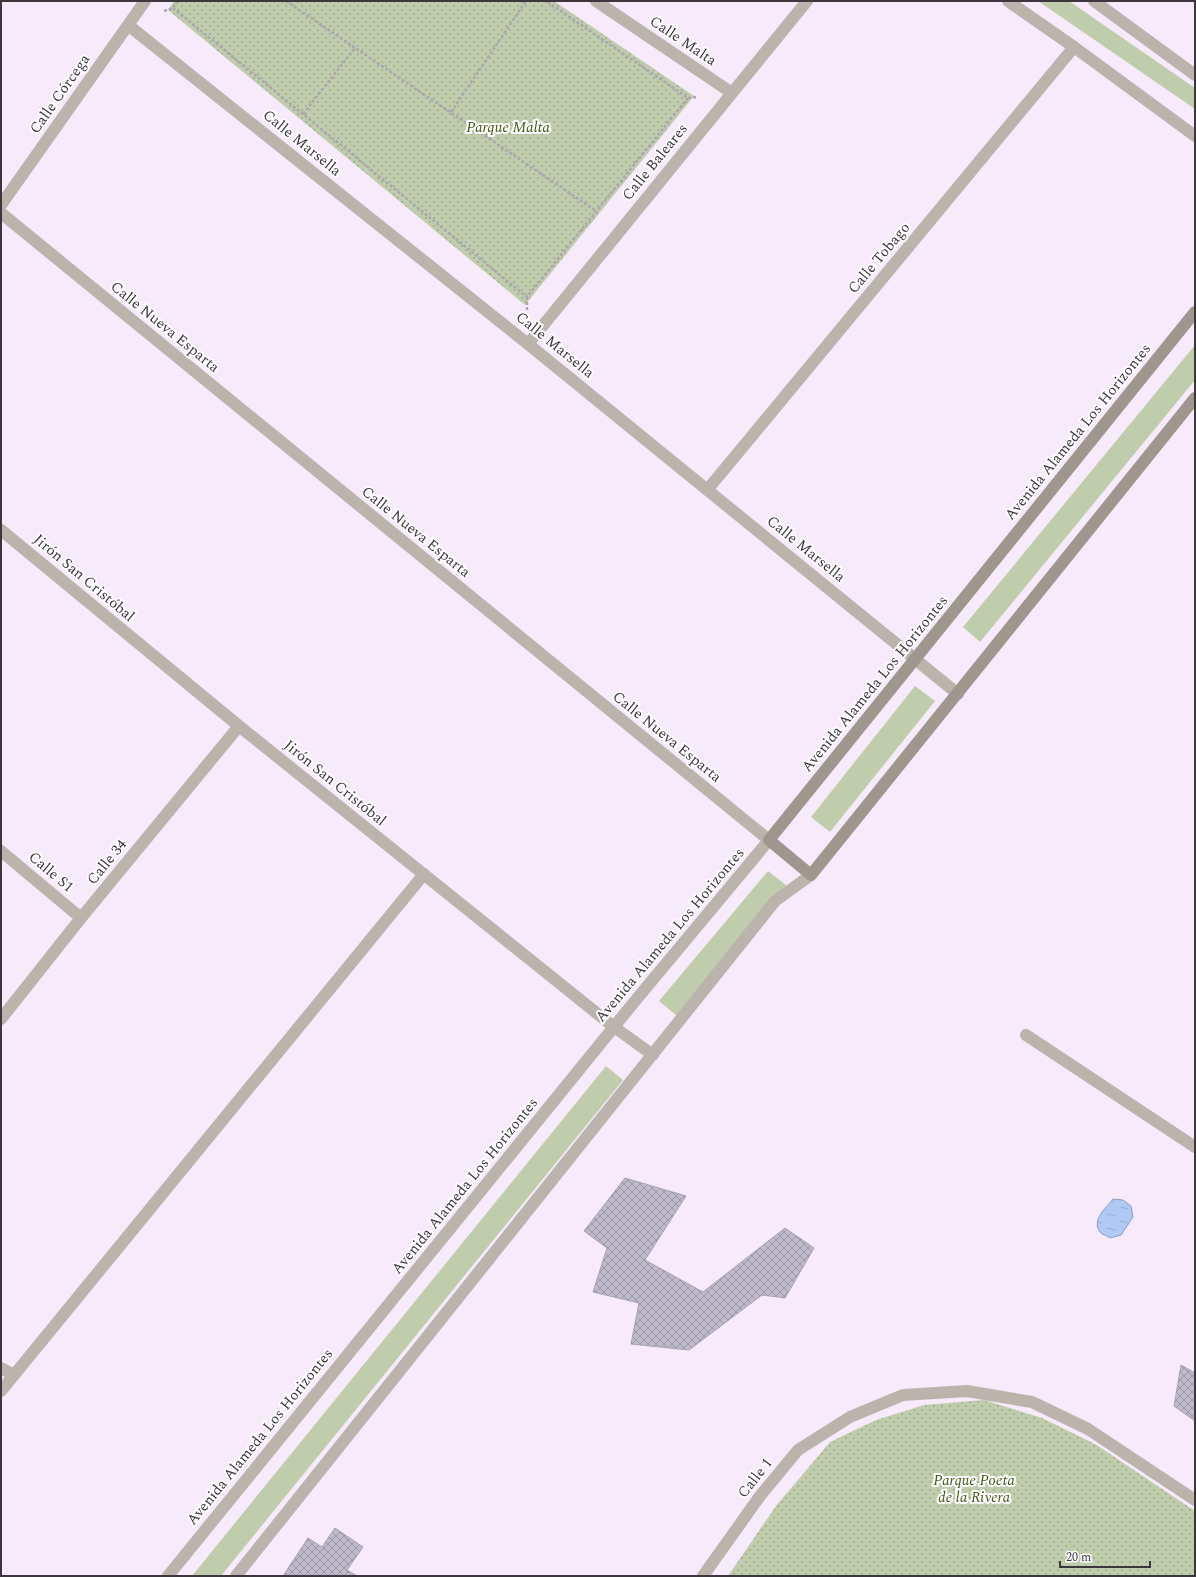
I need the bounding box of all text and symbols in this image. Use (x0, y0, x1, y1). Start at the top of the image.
street label: Calle Malta (645, 10, 722, 72)
street label: Calle Córcega (24, 49, 96, 139)
street label: Calle Marsella (258, 104, 347, 182)
park label: Parque Malta (466, 116, 550, 139)
street label: Calle Baleares (617, 118, 693, 206)
street label: Calle Tobago (842, 217, 916, 299)
street label: Calle Nueva Esparta (105, 276, 225, 379)
street label: Calle Marsella (511, 306, 600, 384)
street label: Avenida Alameda Los Horizontes (999, 338, 1157, 526)
street label: Calle Nueva Esparta (356, 481, 476, 584)
street label: Calle Marsella (762, 510, 851, 588)
street label: Jirón San Cristóbal (28, 529, 140, 627)
street label: Avenida Alameda Los Horizontes (796, 590, 954, 778)
street label: Calle Nueva Esparta (607, 686, 727, 789)
street label: Jirón San Cristóbal (279, 734, 391, 832)
street label: Calle 34 (81, 834, 133, 890)
street label: Avenida Alameda Los Horizontes (590, 843, 750, 1027)
street label: Calle S1 (23, 846, 79, 898)
street label: Avenida Alameda Los Horizontes (386, 1092, 544, 1280)
street label: Avenida Alameda Los Horizontes (181, 1343, 339, 1531)
street label: Calle 1 (732, 1453, 778, 1503)
park label: Parque Poeta de la Rivera (933, 1469, 1015, 1509)
scale bar (1060, 1543, 1150, 1569)
text: 20 m (1066, 1548, 1091, 1567)

